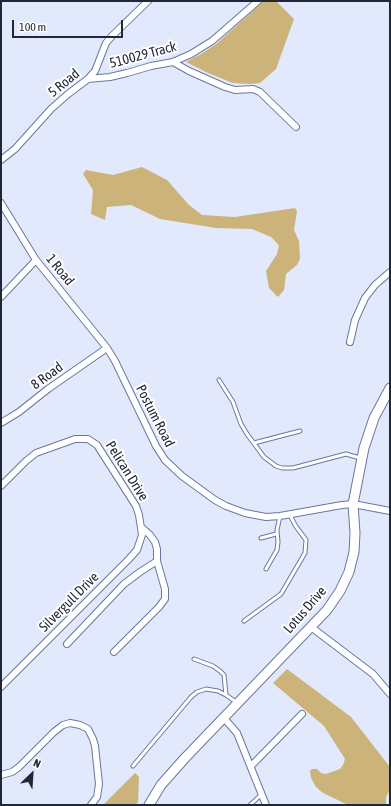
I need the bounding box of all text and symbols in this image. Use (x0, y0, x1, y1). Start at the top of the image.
scale bar (14, 12, 125, 38)
text: 100 m (19, 20, 46, 34)
street label: 510029 Track (108, 38, 178, 72)
street label: 5 Road (45, 65, 83, 101)
street label: 1 Road (42, 251, 78, 289)
street label: 8 Road (28, 359, 66, 393)
street label: Postum Road (132, 382, 178, 450)
street label: Pelican Drive (102, 438, 152, 504)
street label: Silvergull Drive (36, 569, 102, 635)
street label: Lotus Drive (280, 583, 330, 637)
north arrow (12, 754, 52, 794)
text: N (32, 756, 43, 770)

